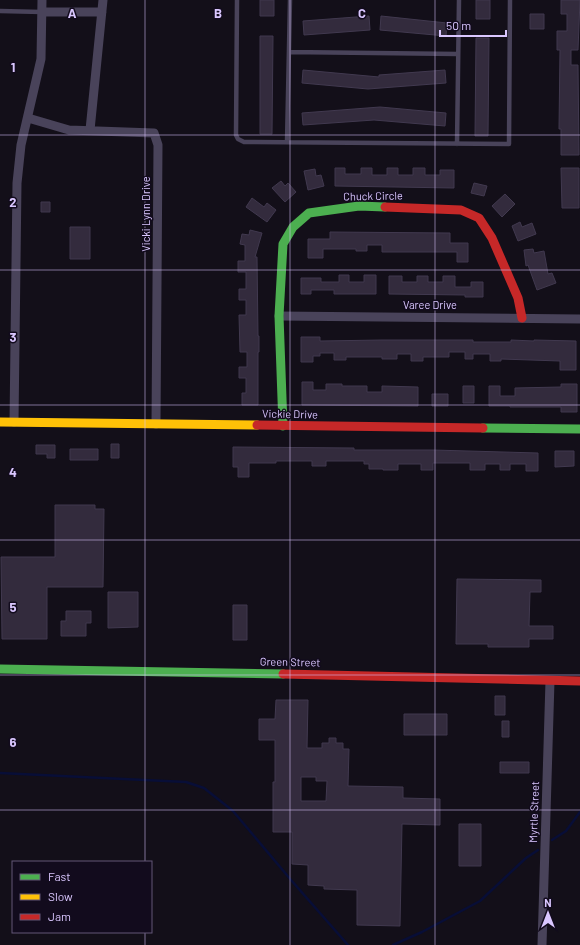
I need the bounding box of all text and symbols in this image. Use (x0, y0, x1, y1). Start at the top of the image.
text: A (68, 5, 77, 21)
text: B (214, 5, 222, 21)
text: C (358, 5, 366, 21)
scale bar (440, 12, 506, 38)
text: 50 m (446, 18, 471, 32)
text: 1 (11, 59, 15, 75)
street label: Vicki Lynn Drive (139, 176, 152, 252)
street label: Chuck Circle (343, 188, 403, 203)
text: 2 (9, 194, 17, 210)
street label: Varee Drive (403, 298, 457, 311)
text: 3 (9, 329, 17, 345)
street label: Vickie Drive (262, 407, 318, 420)
text: 4 (9, 464, 17, 480)
text: 5 (9, 599, 17, 615)
street label: Green Street (260, 654, 320, 669)
text: 6 (10, 734, 17, 750)
street label: Myrtle Street (526, 781, 541, 843)
legend (12, 861, 152, 933)
text: Fast (48, 869, 71, 883)
text: Slow (48, 889, 73, 903)
north arrow (528, 893, 568, 933)
text: N (544, 896, 552, 909)
text: Jam (48, 909, 71, 923)

